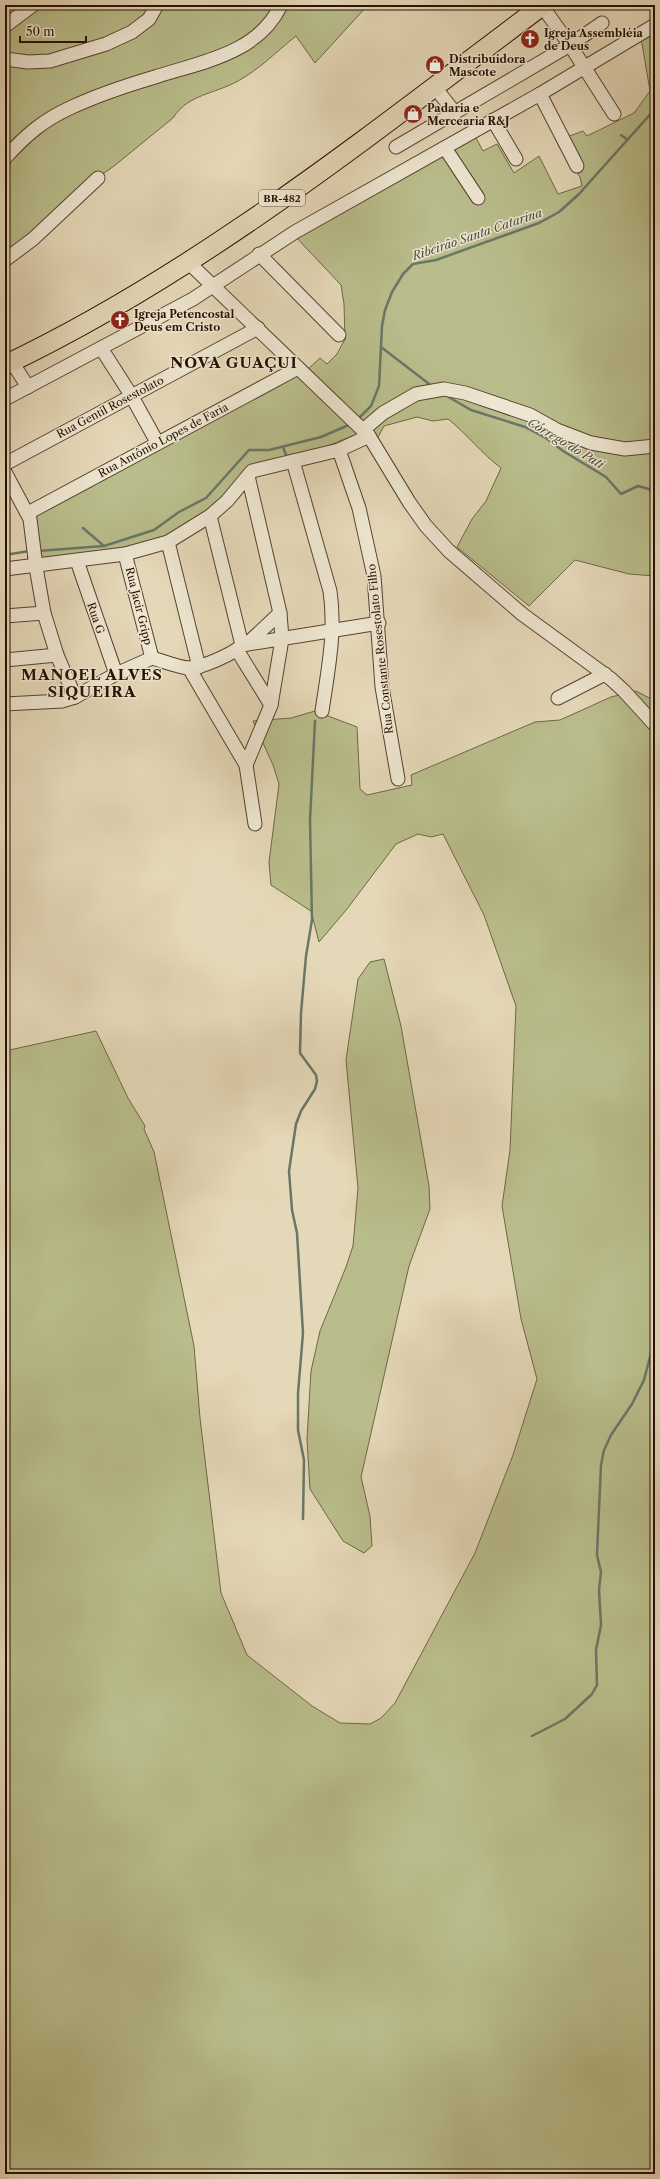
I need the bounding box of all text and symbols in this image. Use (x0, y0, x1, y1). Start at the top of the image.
scale bar (20, 18, 86, 44)
text: 50 m (26, 24, 55, 39)
place label: Igreja Assembléia de Deus (544, 26, 644, 53)
church icon: Igreja Assembléia de Deus (519, 28, 541, 50)
place label: Distribuidora Mascote (449, 52, 526, 79)
shop icon: Distribuidora Mascote (424, 54, 446, 76)
place label: Padaria e Mercearia R&J (427, 101, 510, 128)
shop icon: Padaria e Mercearia R&J (402, 103, 424, 125)
road number: BR-482 (259, 190, 305, 206)
water label: Ribeirão Santa Catarina (409, 205, 544, 264)
place label: Igreja Petencostal Deus em Cristo (134, 307, 234, 334)
church icon: Igreja Petencostal Deus em Cristo (109, 309, 131, 331)
district label: NOVA GUAÇUI (170, 353, 298, 372)
street label: Rua Gentil Rosestolato (54, 373, 166, 441)
street label: Rua Antônio Lopes de Faria (96, 400, 231, 480)
water label: Córrego do Pati (525, 414, 608, 472)
street label: Rua Constante Rosestolato Filho (364, 563, 396, 735)
street label: Rua Jacir Gripp (123, 566, 156, 647)
street label: Rua G (84, 600, 108, 636)
district label: MANOEL ALVES SIQUEIRA (21, 665, 163, 701)

